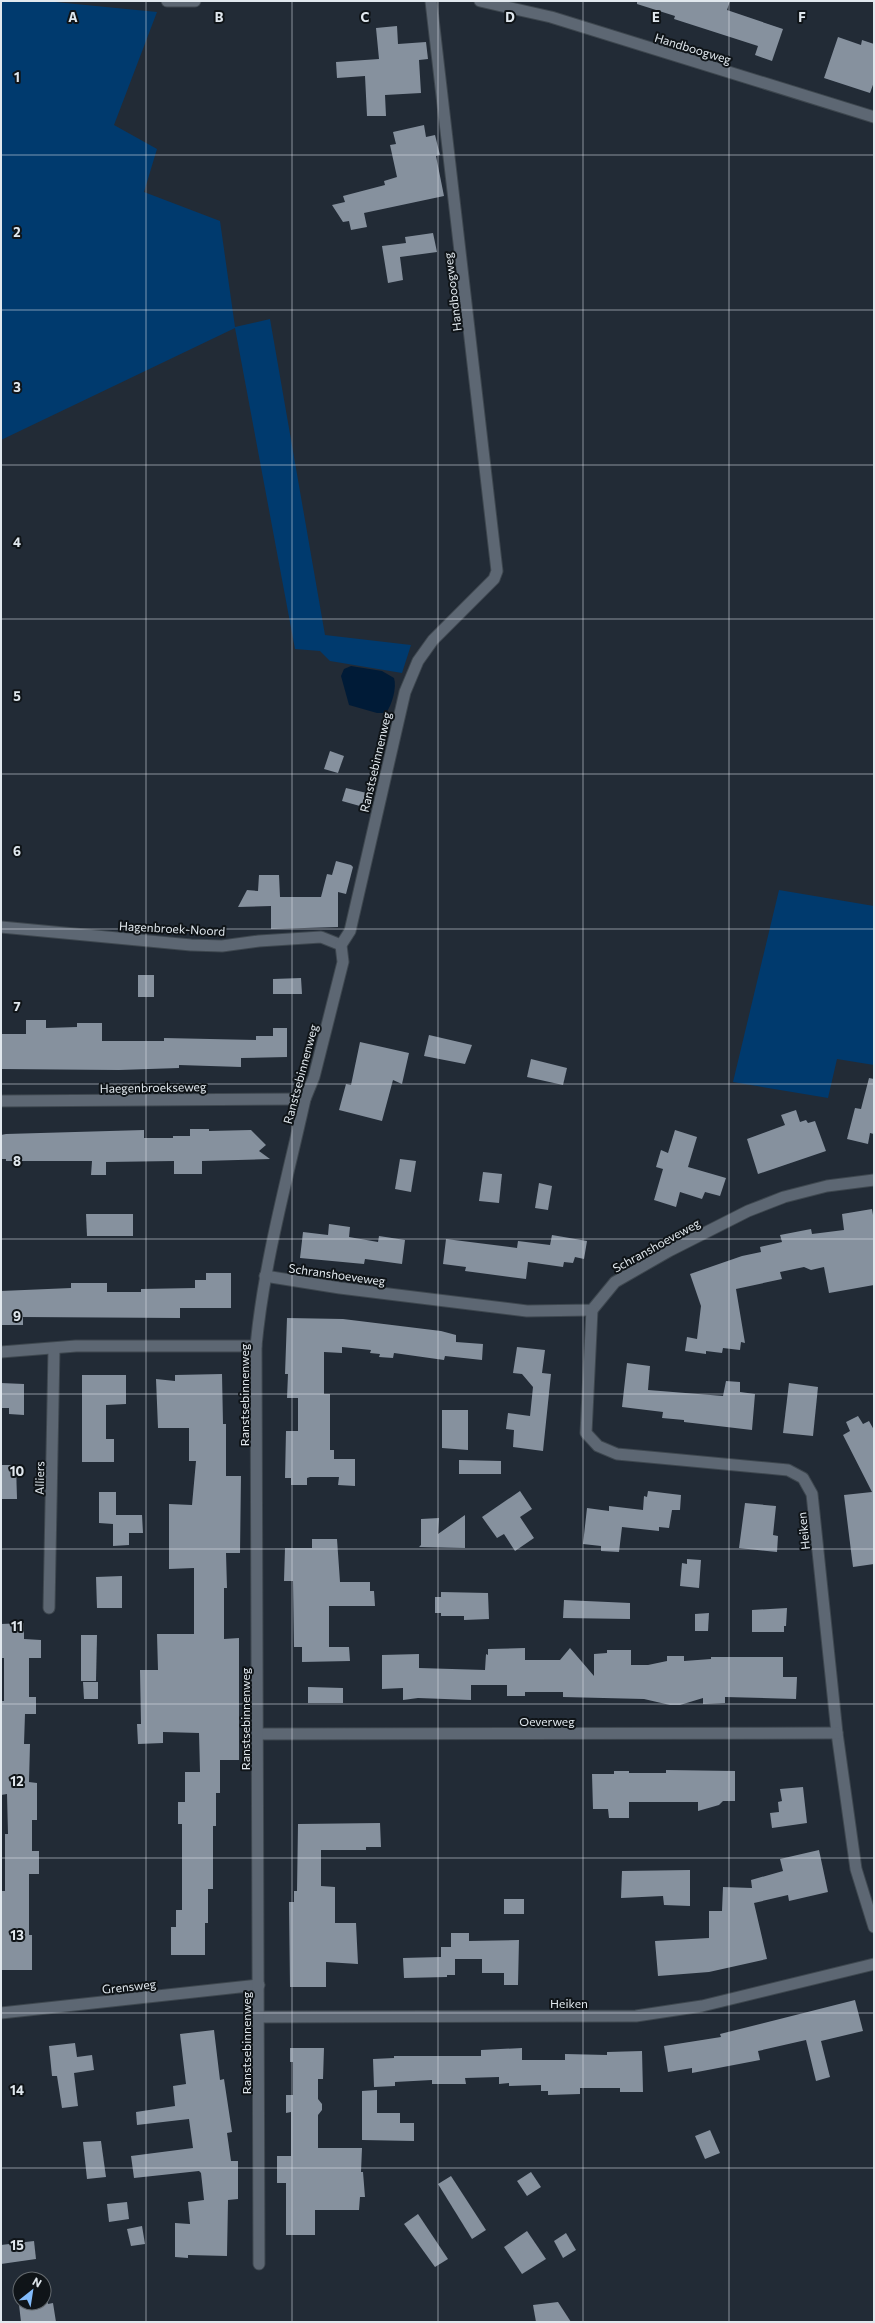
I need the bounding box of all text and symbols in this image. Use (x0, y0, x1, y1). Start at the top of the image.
text: A (68, 9, 78, 25)
text: B (215, 9, 224, 25)
text: C (361, 9, 370, 25)
text: D (505, 9, 515, 25)
text: E (652, 9, 660, 25)
text: F (798, 9, 806, 25)
street label: Handboogweg (653, 30, 733, 66)
text: 1 (14, 69, 20, 85)
text: 2 (13, 224, 21, 240)
street label: Handboogweg (440, 251, 464, 332)
text: 3 (13, 379, 21, 395)
text: 4 (13, 534, 21, 550)
text: 5 (13, 688, 21, 704)
street label: Ranstsebinnenweg (357, 710, 393, 814)
text: 6 (13, 843, 21, 859)
street label: Hagenbroek-Noord (119, 918, 225, 938)
text: 7 (13, 998, 21, 1014)
street label: Ranstsebinnenweg (280, 1022, 320, 1125)
street label: Haegenbroekseweg (100, 1079, 207, 1095)
text: 8 (13, 1153, 21, 1169)
street label: Schranshoeveweg (610, 1215, 703, 1275)
street label: Schranshoeveweg (288, 1260, 387, 1288)
text: 9 (13, 1308, 21, 1324)
street label: Ranstsebinnenweg (237, 1343, 251, 1446)
street label: Alliers (32, 1461, 46, 1495)
text: 10 (10, 1463, 25, 1479)
street label: Heiken (794, 1511, 812, 1551)
text: 11 (11, 1618, 23, 1634)
street label: Ranstsebinnenweg (238, 1667, 252, 1770)
street label: Oeverweg (519, 1714, 575, 1728)
text: 12 (10, 1773, 24, 1789)
text: 13 (10, 1927, 24, 1943)
street label: Grensweg (101, 1976, 157, 1996)
street label: Ranstsebinnenweg (239, 1991, 253, 2094)
street label: Heiken (550, 1996, 588, 2010)
text: 14 (10, 2082, 24, 2098)
text: 15 (10, 2237, 24, 2253)
north arrow (12, 2271, 52, 2311)
text: N (30, 2274, 44, 2290)

